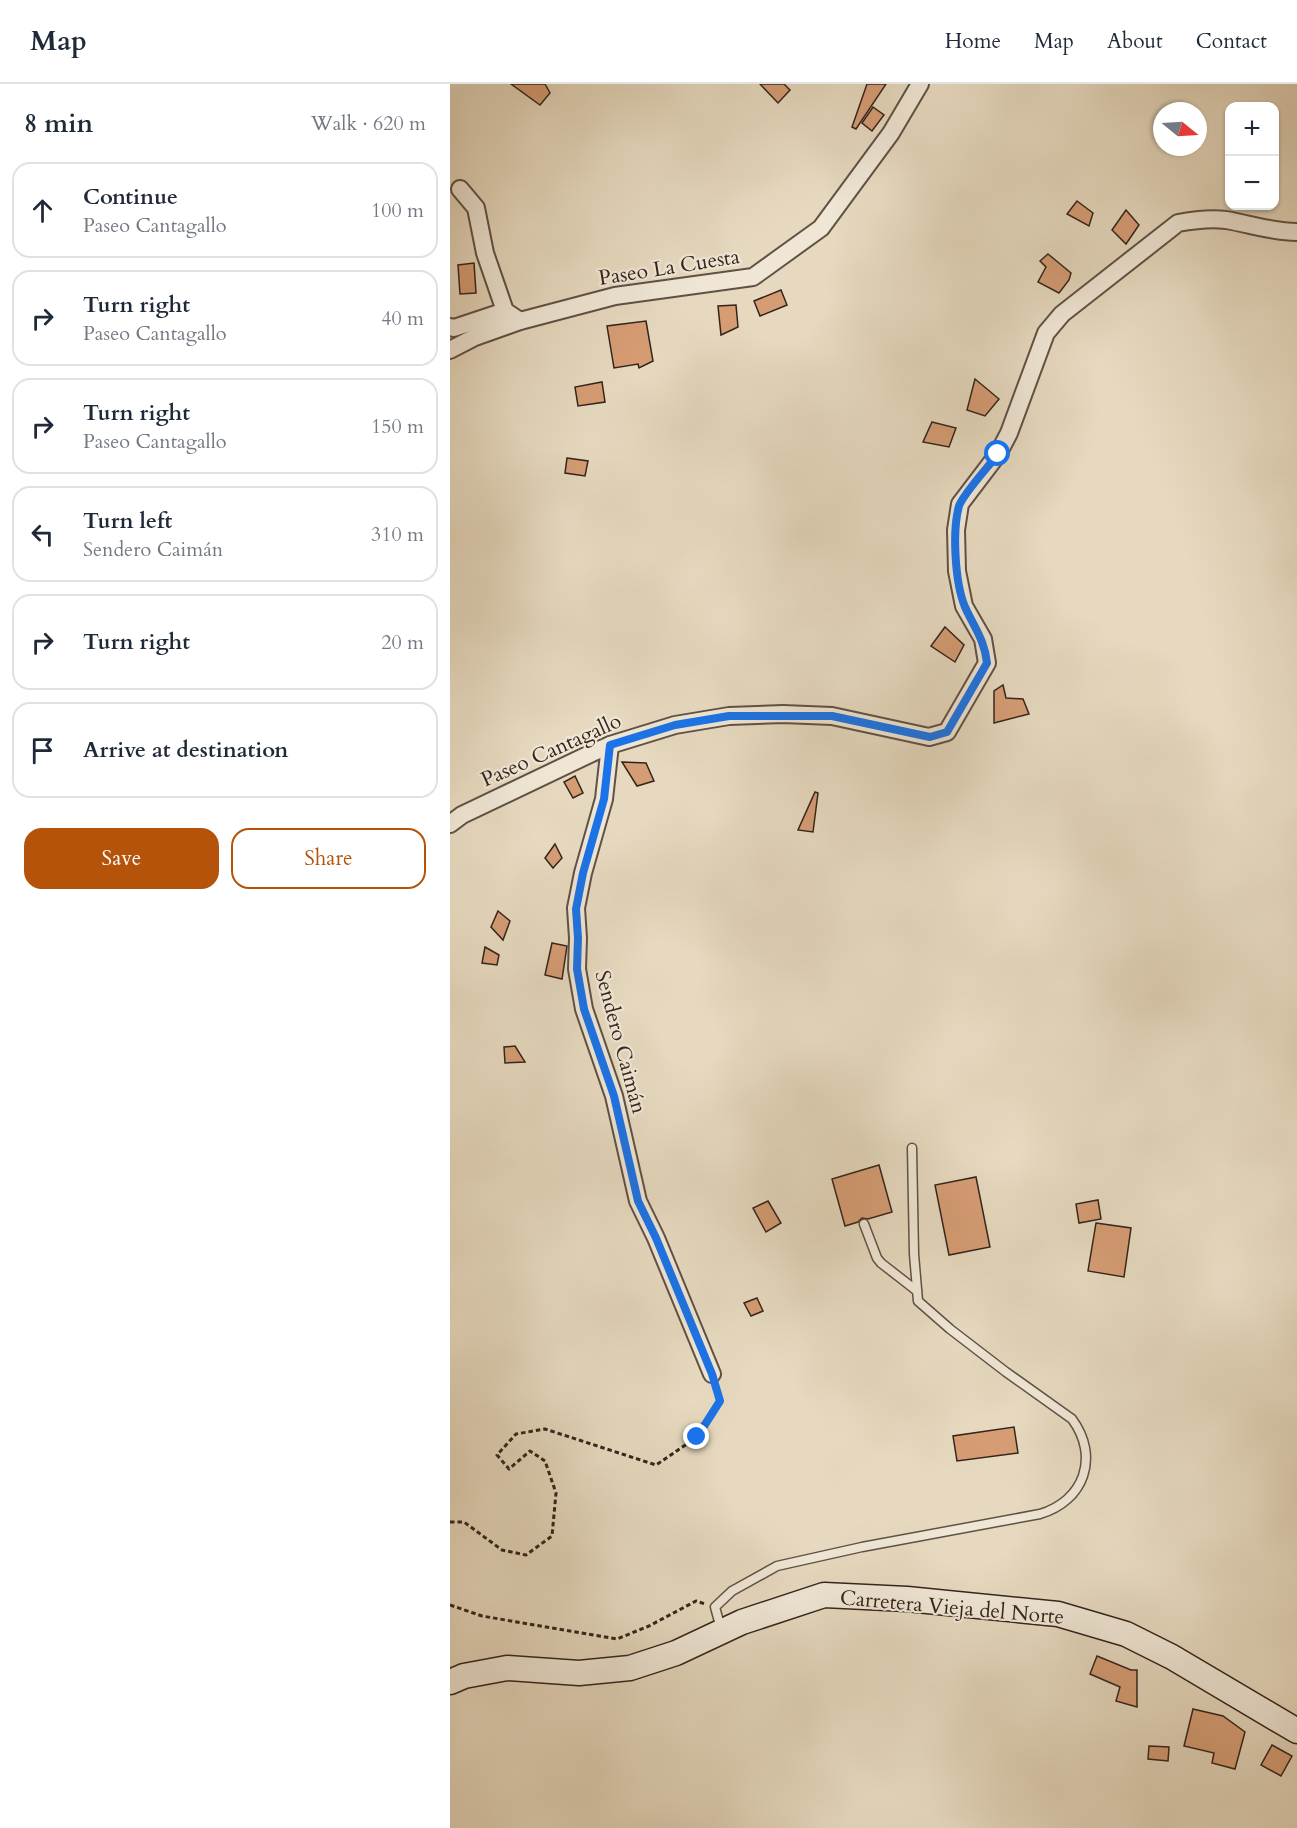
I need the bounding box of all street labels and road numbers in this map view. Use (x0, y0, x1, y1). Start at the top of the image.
street label: Paseo La Cuesta (597, 242, 742, 293)
street label: Paseo Cantagallo (476, 707, 626, 794)
street label: Sendero Caimán (587, 967, 654, 1117)
street label: Carretera Vieja del Norte (839, 1583, 1065, 1632)

